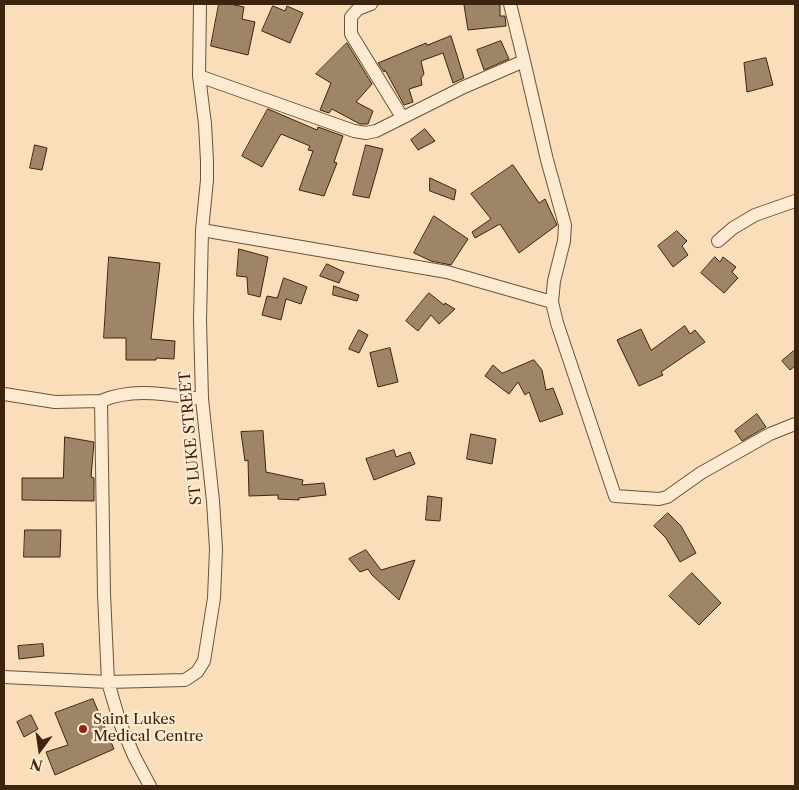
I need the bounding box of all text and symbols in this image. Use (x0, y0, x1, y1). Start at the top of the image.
street label: ST LUKE STREET (176, 370, 206, 506)
place label: Saint Lukes Medical Centre (93, 711, 203, 746)
marker: Saint Lukes Medical Centre (77, 723, 89, 735)
north arrow (15, 725, 65, 775)
text: N (28, 754, 44, 775)

